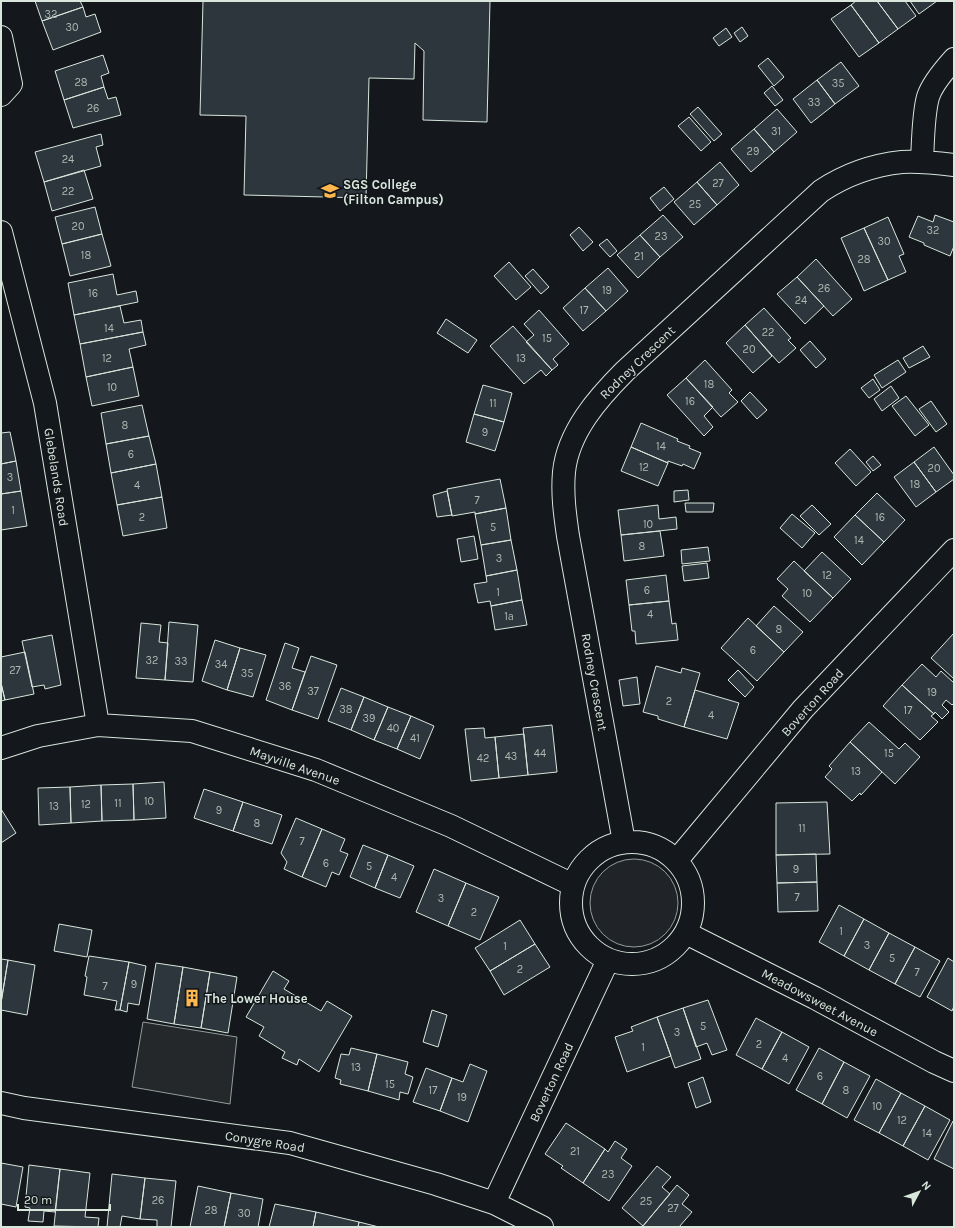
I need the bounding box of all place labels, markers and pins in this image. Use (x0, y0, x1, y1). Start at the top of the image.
place label: SGS College (Filton Campus) (343, 177, 444, 207)
school or university icon: SGS College (Filton Campus) (320, 181, 340, 201)
building icon: The Lower House (182, 988, 202, 1008)
place label: The Lower House (205, 991, 308, 1006)

